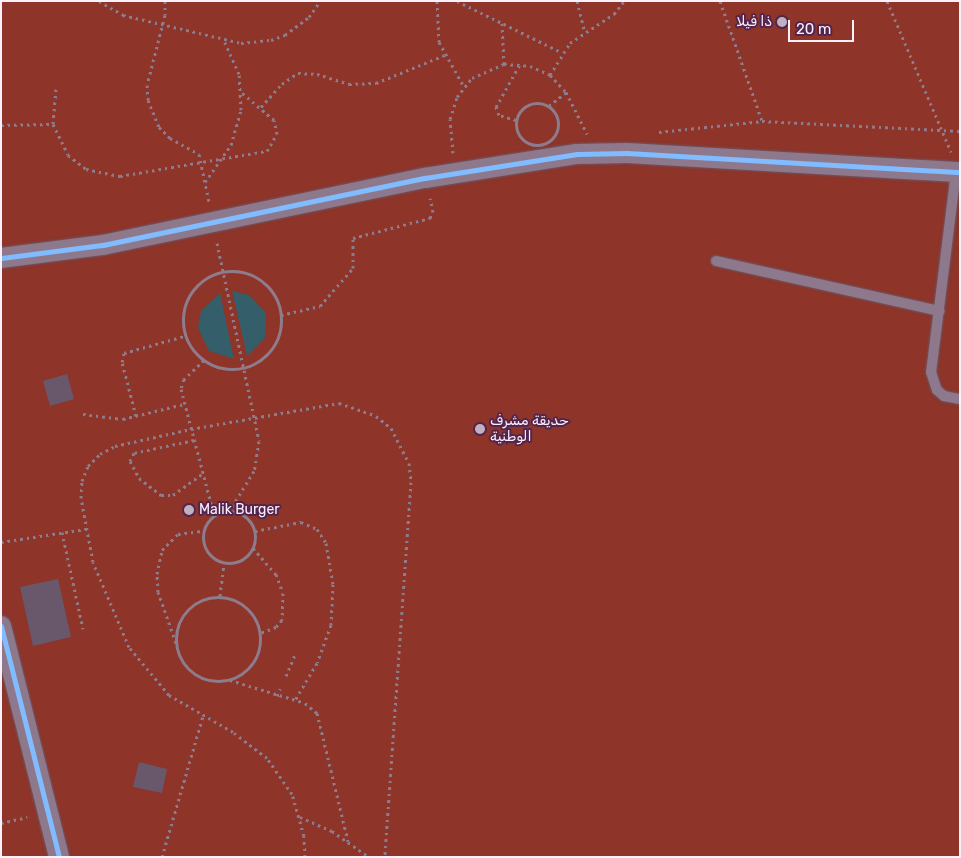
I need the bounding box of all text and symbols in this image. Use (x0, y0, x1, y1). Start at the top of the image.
scale bar (791, 10, 857, 42)
place label: ذا فيلا (737, 14, 772, 30)
marker: ذا فيلا (776, 16, 788, 28)
text: 20 m (796, 20, 831, 38)
place label: حديقة مشرف الوطنية (490, 413, 569, 446)
marker: حديقة مشرف الوطنية (474, 423, 486, 435)
place label: Malik Burger (199, 502, 280, 518)
marker: Malik Burger (183, 504, 195, 516)

